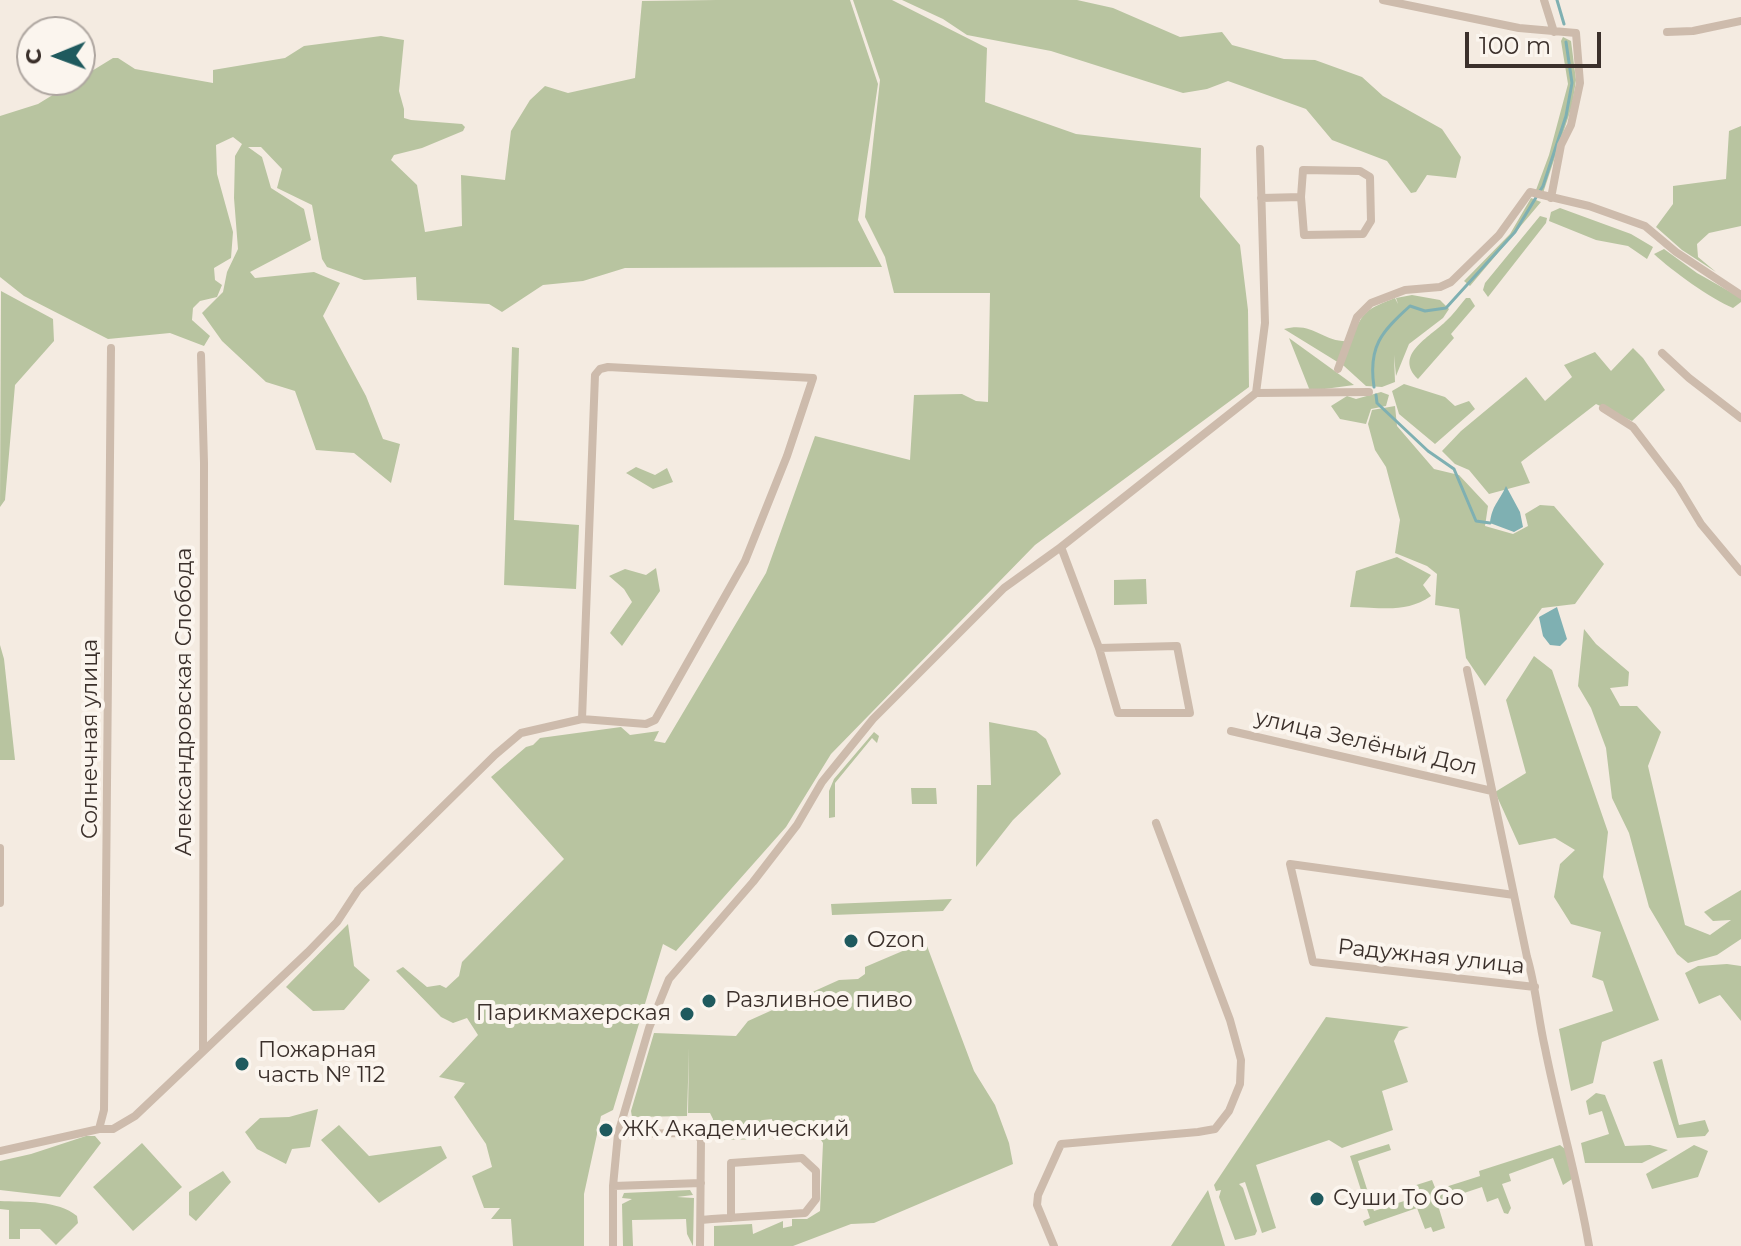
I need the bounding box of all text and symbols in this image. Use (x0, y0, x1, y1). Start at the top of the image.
north arrow (16, 16, 96, 96)
scale bar (1469, 16, 1605, 66)
text: 100 m (1479, 31, 1551, 60)
text: С (20, 48, 47, 65)
street label: Александровская Слобода (172, 548, 198, 856)
street label: Солнечная улица (78, 639, 104, 839)
street label: улица Зелёный Дол (1252, 705, 1480, 781)
place label: Ozon (867, 928, 925, 954)
marker: Ozon (842, 932, 860, 950)
street label: Радужная улица (1336, 934, 1526, 980)
place label: Разливное пиво (725, 988, 913, 1014)
marker: Разливное пиво (700, 992, 718, 1010)
place label: Парикмахерская (476, 1001, 671, 1027)
marker: Парикмахерская (678, 1005, 696, 1023)
place label: Пожарная часть № 112 (258, 1038, 385, 1090)
marker: Пожарная часть № 112 (233, 1055, 251, 1073)
place label: ЖК Академический (622, 1117, 849, 1143)
marker: ЖК Академический (597, 1121, 615, 1139)
place label: Суши To Go (1333, 1186, 1464, 1212)
marker: Суши To Go (1308, 1190, 1326, 1208)

